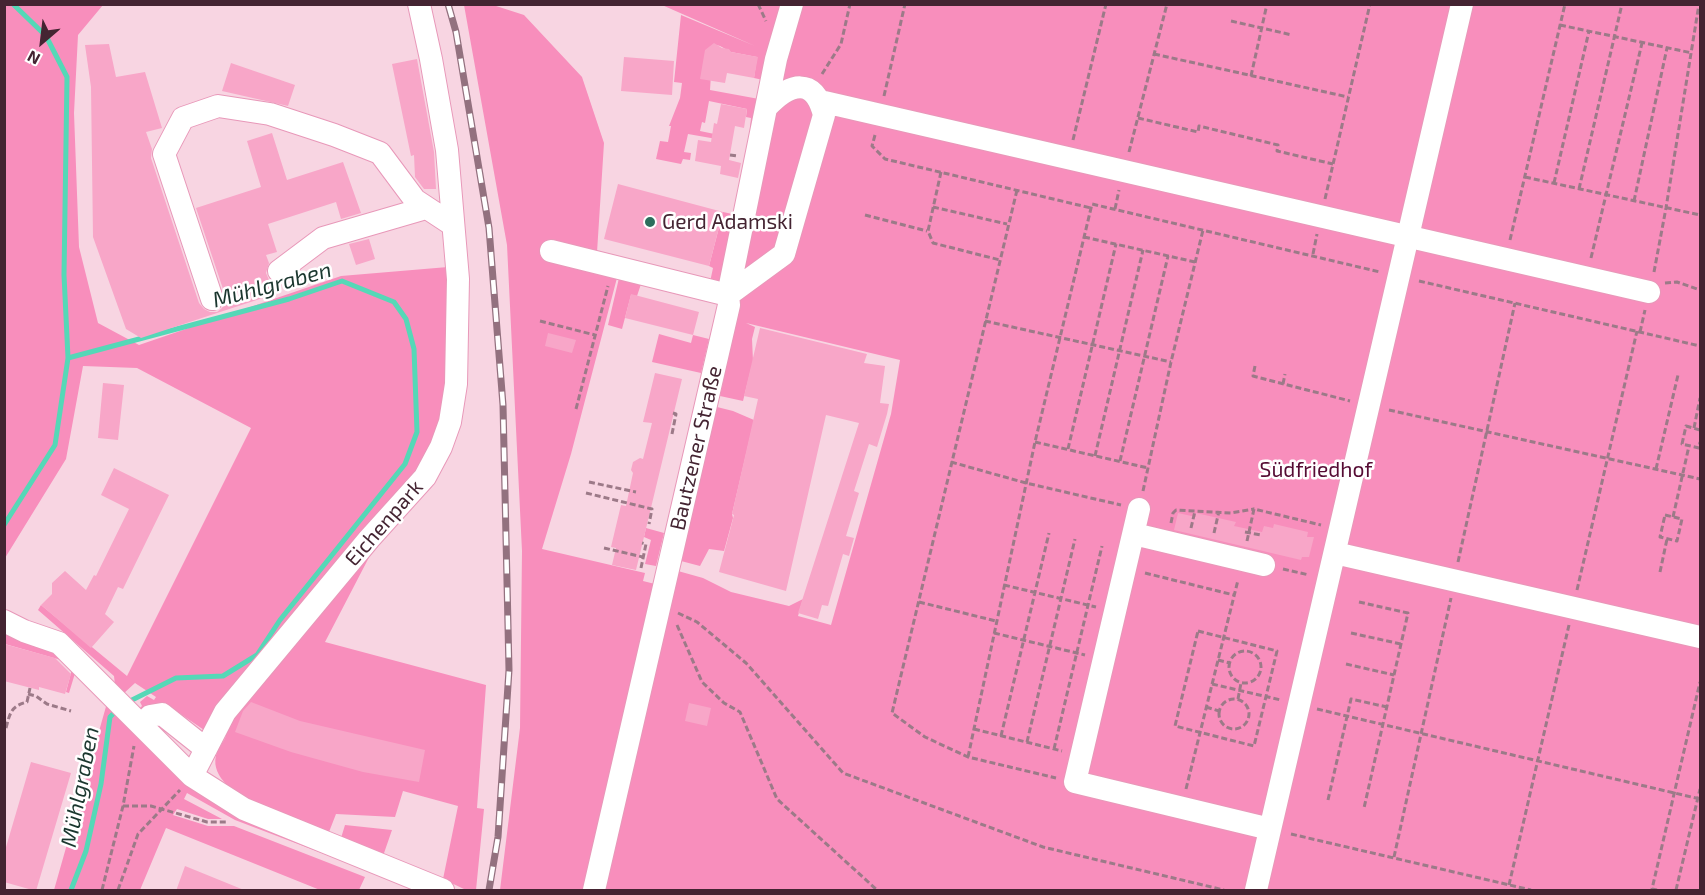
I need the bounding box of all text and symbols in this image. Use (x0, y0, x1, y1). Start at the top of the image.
north arrow (12, 12, 72, 72)
text: N (24, 47, 43, 69)
place label: Gerd Adamski (662, 209, 793, 235)
marker: Gerd Adamski (643, 215, 657, 229)
water label: Mühlgraben (210, 256, 334, 314)
street label: Bautzener Straße (665, 363, 727, 533)
park label: Südfriedhof (1260, 457, 1372, 483)
street label: Eichenpark (340, 475, 428, 571)
water label: Mühlgraben (55, 725, 105, 849)

